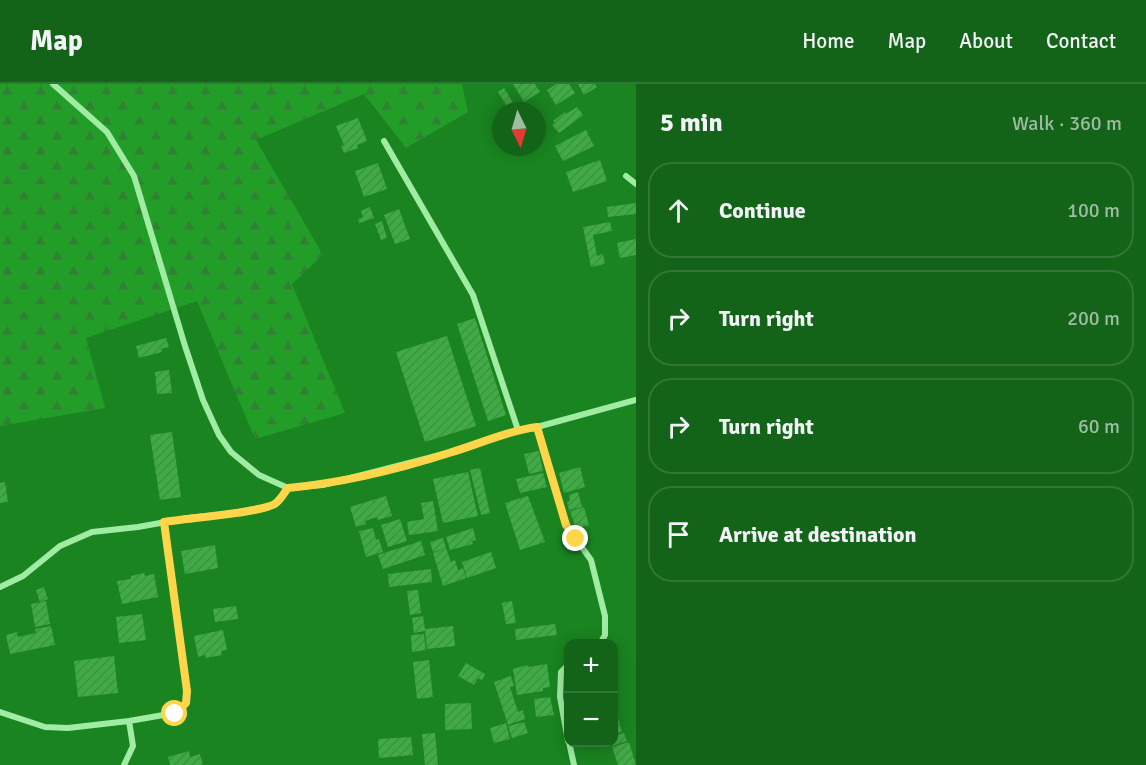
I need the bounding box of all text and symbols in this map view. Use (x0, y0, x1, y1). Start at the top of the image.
text: Map (30, 24, 83, 58)
text: Home (802, 28, 855, 54)
text: Map (888, 28, 926, 54)
text: About (959, 28, 1013, 54)
text: Contact (1046, 28, 1116, 54)
north arrow (492, 102, 546, 156)
text: 5 min (660, 107, 723, 139)
text: Walk · 360 m (1012, 111, 1122, 136)
icon: ahead (662, 194, 695, 227)
text: Continue (719, 197, 806, 224)
text: 100 m (1067, 198, 1120, 223)
icon: right (662, 302, 695, 335)
text: Turn right (719, 305, 814, 332)
text: 200 m (1067, 306, 1120, 331)
icon: right (662, 410, 695, 443)
text: Turn right (719, 413, 814, 440)
text: 60 m (1078, 414, 1120, 439)
icon: arrive (662, 518, 695, 551)
text: Arrive at destination (719, 521, 916, 548)
route end (562, 525, 588, 551)
map controls (564, 639, 618, 747)
button: + (564, 639, 618, 693)
button: − (564, 693, 618, 747)
route start (161, 700, 187, 726)

